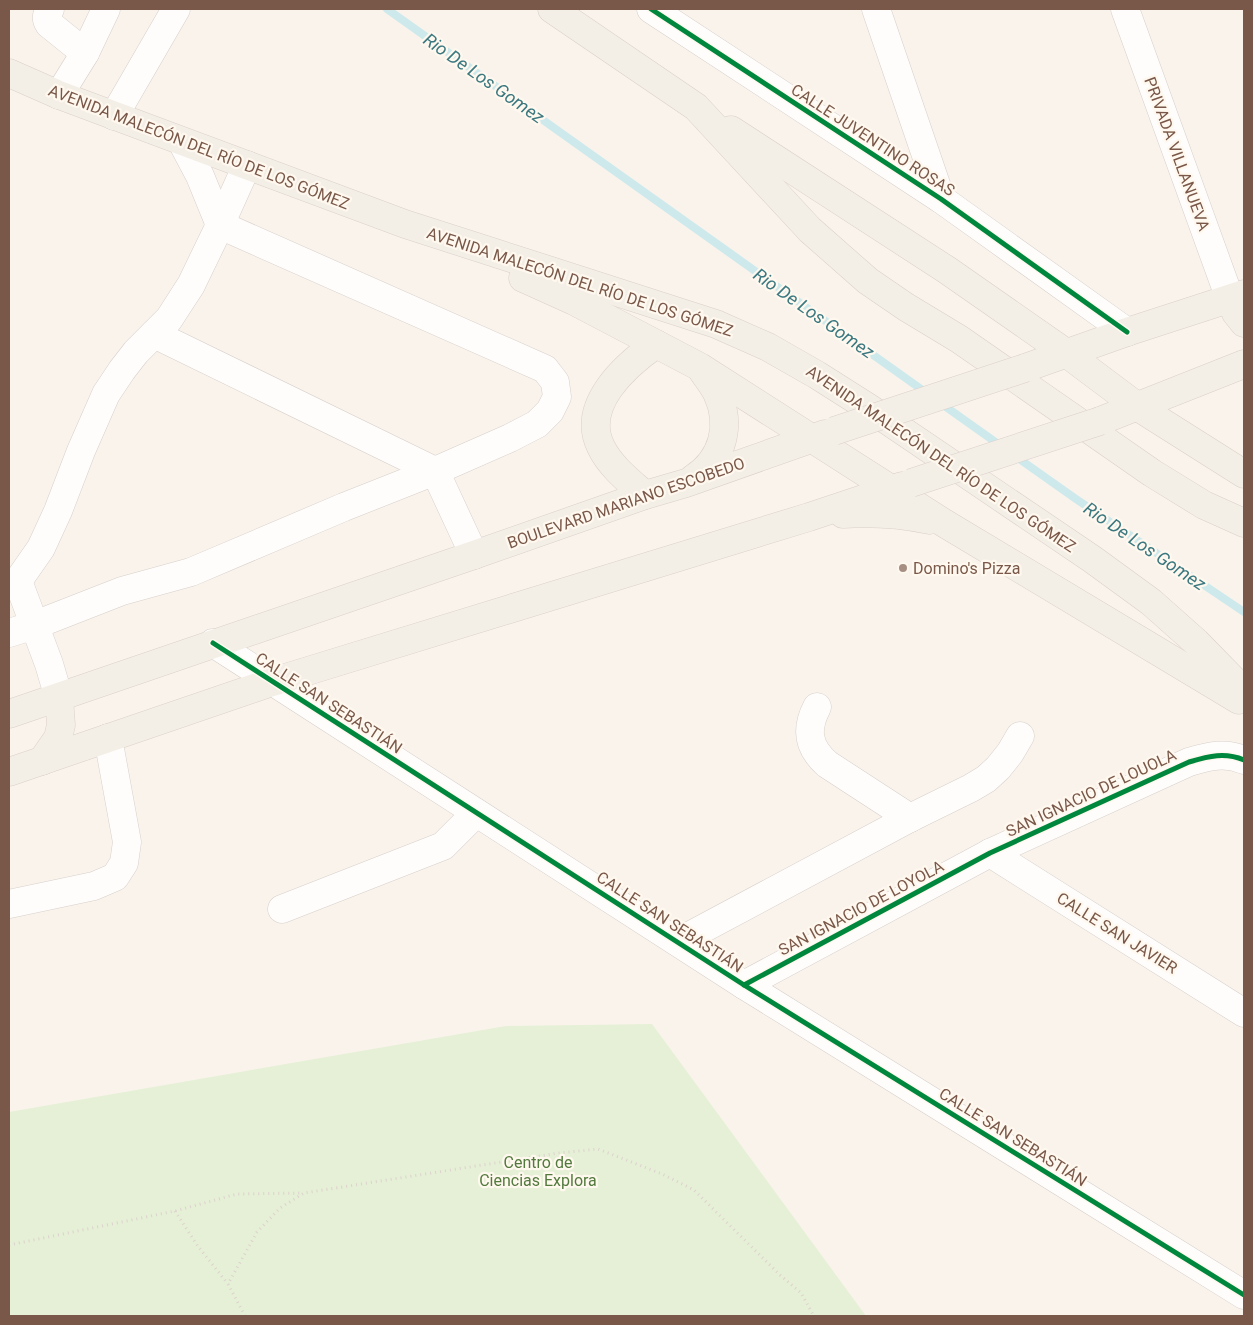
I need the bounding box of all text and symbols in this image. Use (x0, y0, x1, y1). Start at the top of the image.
water label: Rio De Los Gomez (420, 29, 549, 128)
street label: PRIVADA VILLANUEVA (1140, 74, 1214, 234)
street label: AVENIDA MALECÓN DEL RÍO DE LOS GÓMEZ (46, 80, 352, 213)
street label: CALLE JUVENTINO ROSAS (788, 80, 958, 200)
street label: AVENIDA MALECÓN DEL RÍO DE LOS GÓMEZ (425, 222, 736, 341)
water label: Rio De Los Gomez (750, 264, 879, 363)
street label: AVENIDA MALECÓN DEL RÍO DE LOS GÓMEZ (803, 361, 1080, 557)
street label: BOULEVARD MARIANO ESCOBEDO (505, 453, 747, 553)
water label: Rio De Los Gomez (1080, 497, 1210, 595)
place label: Domino's Pizza (913, 559, 1020, 578)
marker: Domino's Pizza (897, 562, 909, 574)
street label: CALLE SAN SEBASTIÁN (252, 649, 406, 757)
street label: SAN IGNACIO DE LOUOLA (1003, 745, 1180, 841)
street label: SAN IGNACIO DE LOYOLA (775, 856, 947, 960)
street label: CALLE SAN SEBASTIÁN (593, 868, 747, 976)
street label: CALLE SAN JAVIER (1053, 888, 1181, 978)
street label: CALLE SAN SEBASTIÁN (936, 1084, 1090, 1190)
park label: Centro de Ciencias Explora (479, 1153, 597, 1190)

